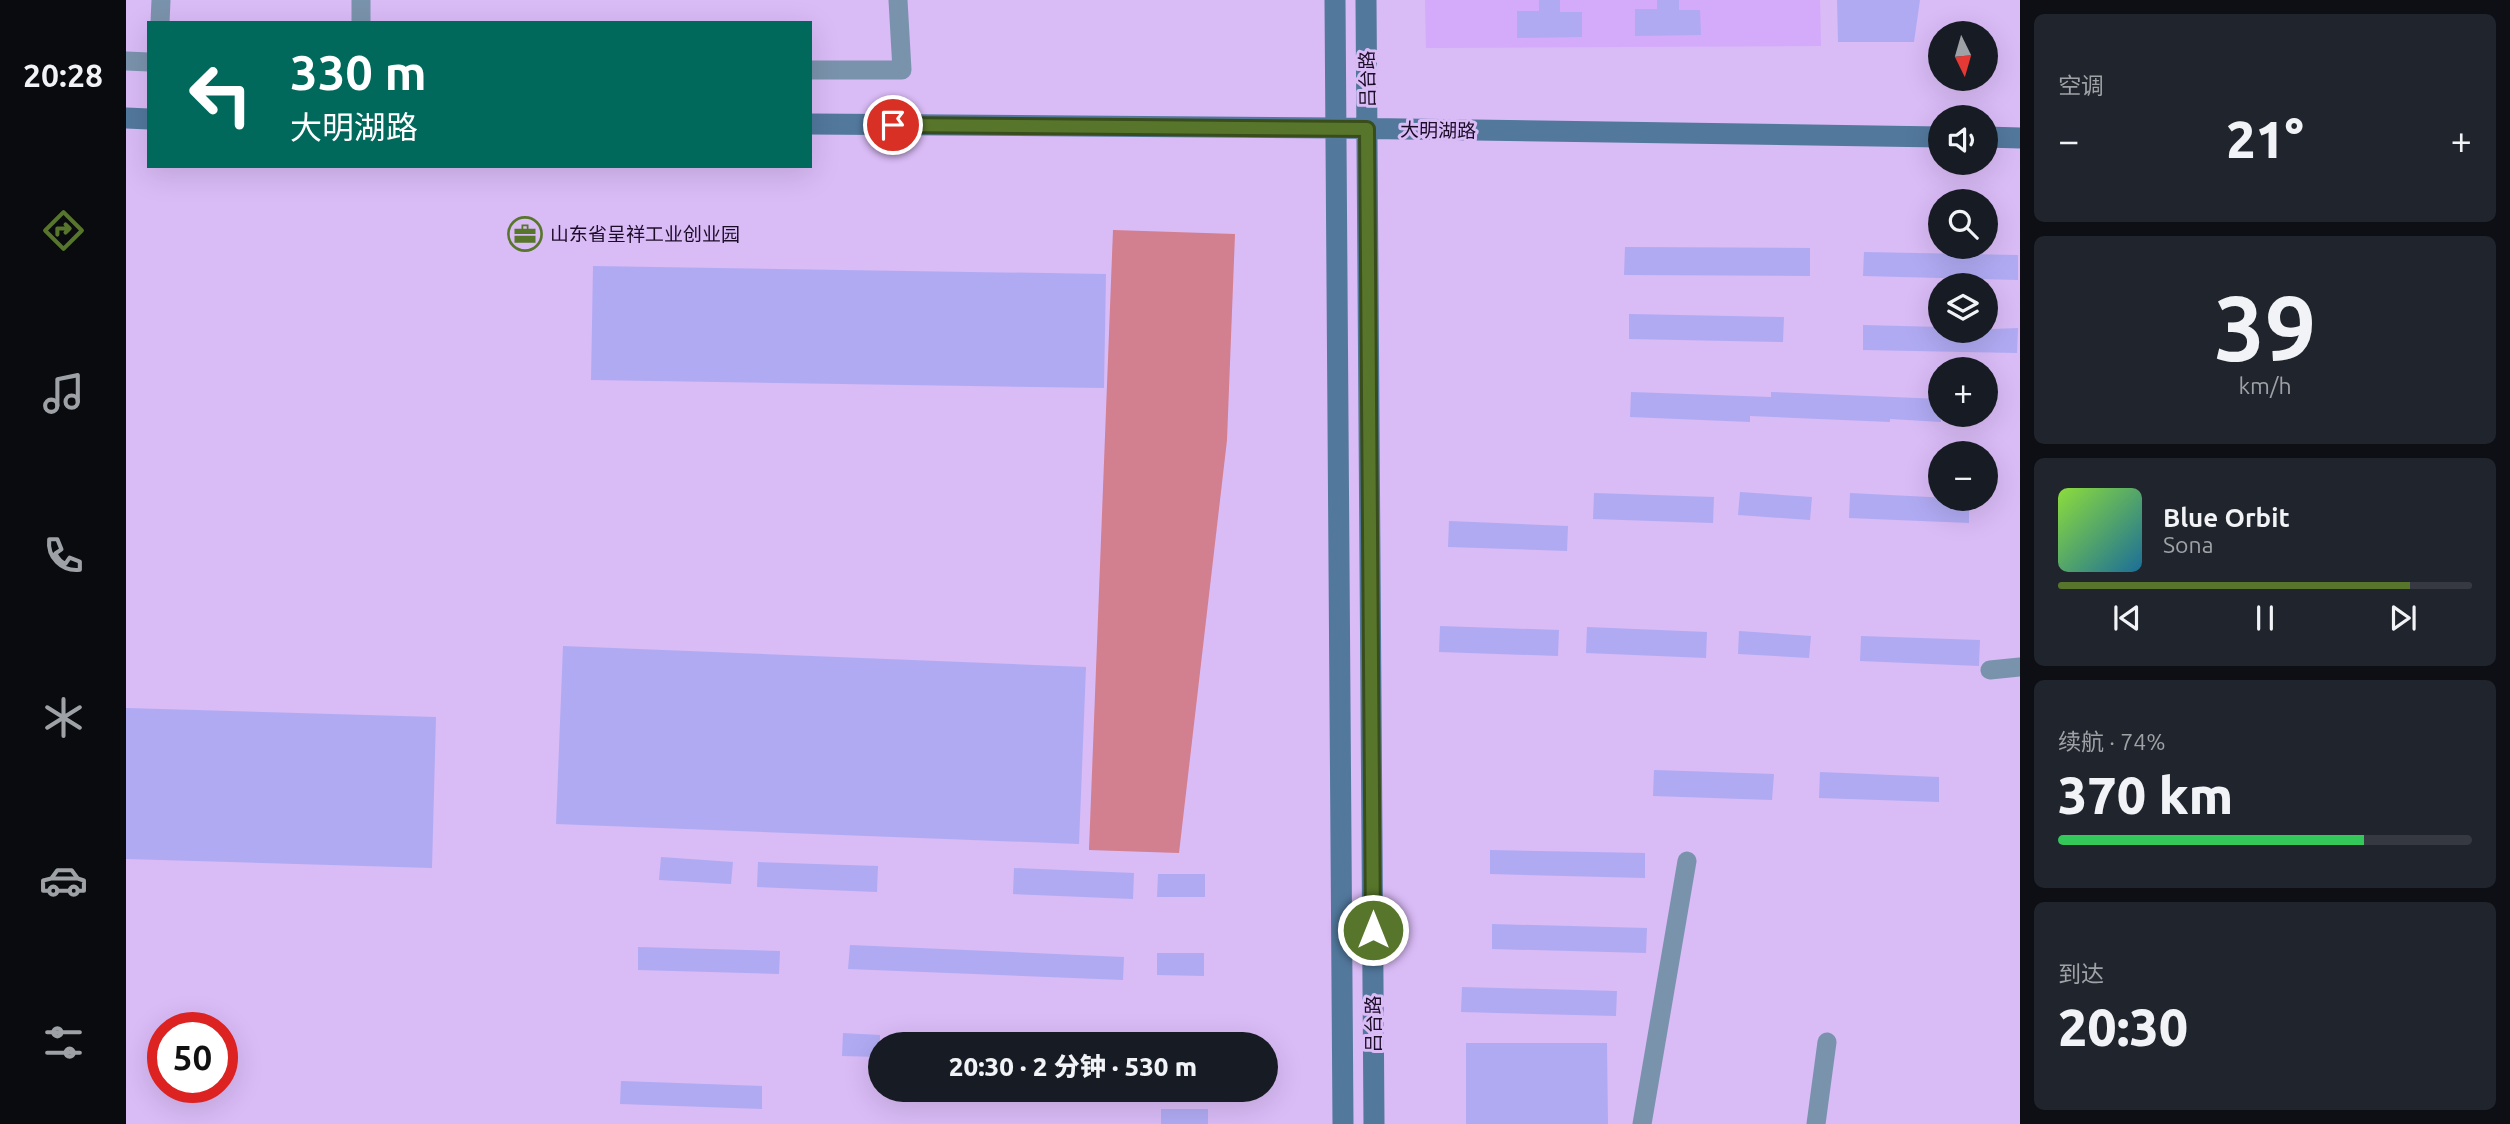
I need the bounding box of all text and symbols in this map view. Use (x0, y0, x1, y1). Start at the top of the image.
north arrow (1928, 21, 1998, 91)
map controls (1928, 21, 1998, 511)
text: 330 m (290, 44, 427, 99)
icon: left (175, 49, 266, 140)
street label: 吕台路 (1356, 50, 1378, 108)
text: 20:28 (23, 57, 103, 93)
text: 空调 (2058, 73, 2104, 98)
pin (863, 95, 923, 155)
button: sound (1928, 105, 1998, 175)
icon: arrive (874, 106, 912, 144)
text: 大明湖路 (290, 109, 418, 145)
text: 21° (2226, 110, 2304, 168)
street label: 大明湖路 (1400, 118, 1476, 142)
text: − (2058, 119, 2079, 161)
text: + (2451, 119, 2472, 161)
button: search (1928, 189, 1998, 259)
icon: directions (39, 206, 88, 255)
office icon: 山东省呈祥工业创业园 (506, 215, 544, 253)
place label: 山东省呈祥工业创业园 (550, 223, 740, 245)
button: layers (1928, 273, 1998, 343)
text: 39 (2214, 276, 2316, 378)
button: + (1928, 357, 1998, 427)
icon: music (39, 369, 88, 418)
text: km/h (2238, 373, 2292, 398)
button: − (1928, 441, 1998, 511)
text: Blue Orbit (2163, 503, 2290, 532)
icon: phone (39, 531, 88, 580)
text: Sona (2163, 532, 2213, 557)
icon: previous (2108, 599, 2146, 637)
icon: pause (2246, 599, 2284, 637)
icon: next (2384, 599, 2422, 637)
icon: climate (39, 693, 88, 742)
text: 续航 · 74% (2058, 729, 2165, 754)
text: 370 km (2058, 766, 2233, 824)
icon: car (39, 856, 88, 905)
position arrow (1336, 893, 1410, 967)
text: 到达 (2058, 961, 2104, 986)
street label: 吕台路 (1362, 995, 1384, 1053)
text: 20:30 (2058, 998, 2188, 1056)
speed limit sign: 50 (147, 1012, 238, 1103)
icon: filters (39, 1018, 88, 1067)
text: 20:30 · 2 分钟 · 530 m (949, 1052, 1197, 1081)

